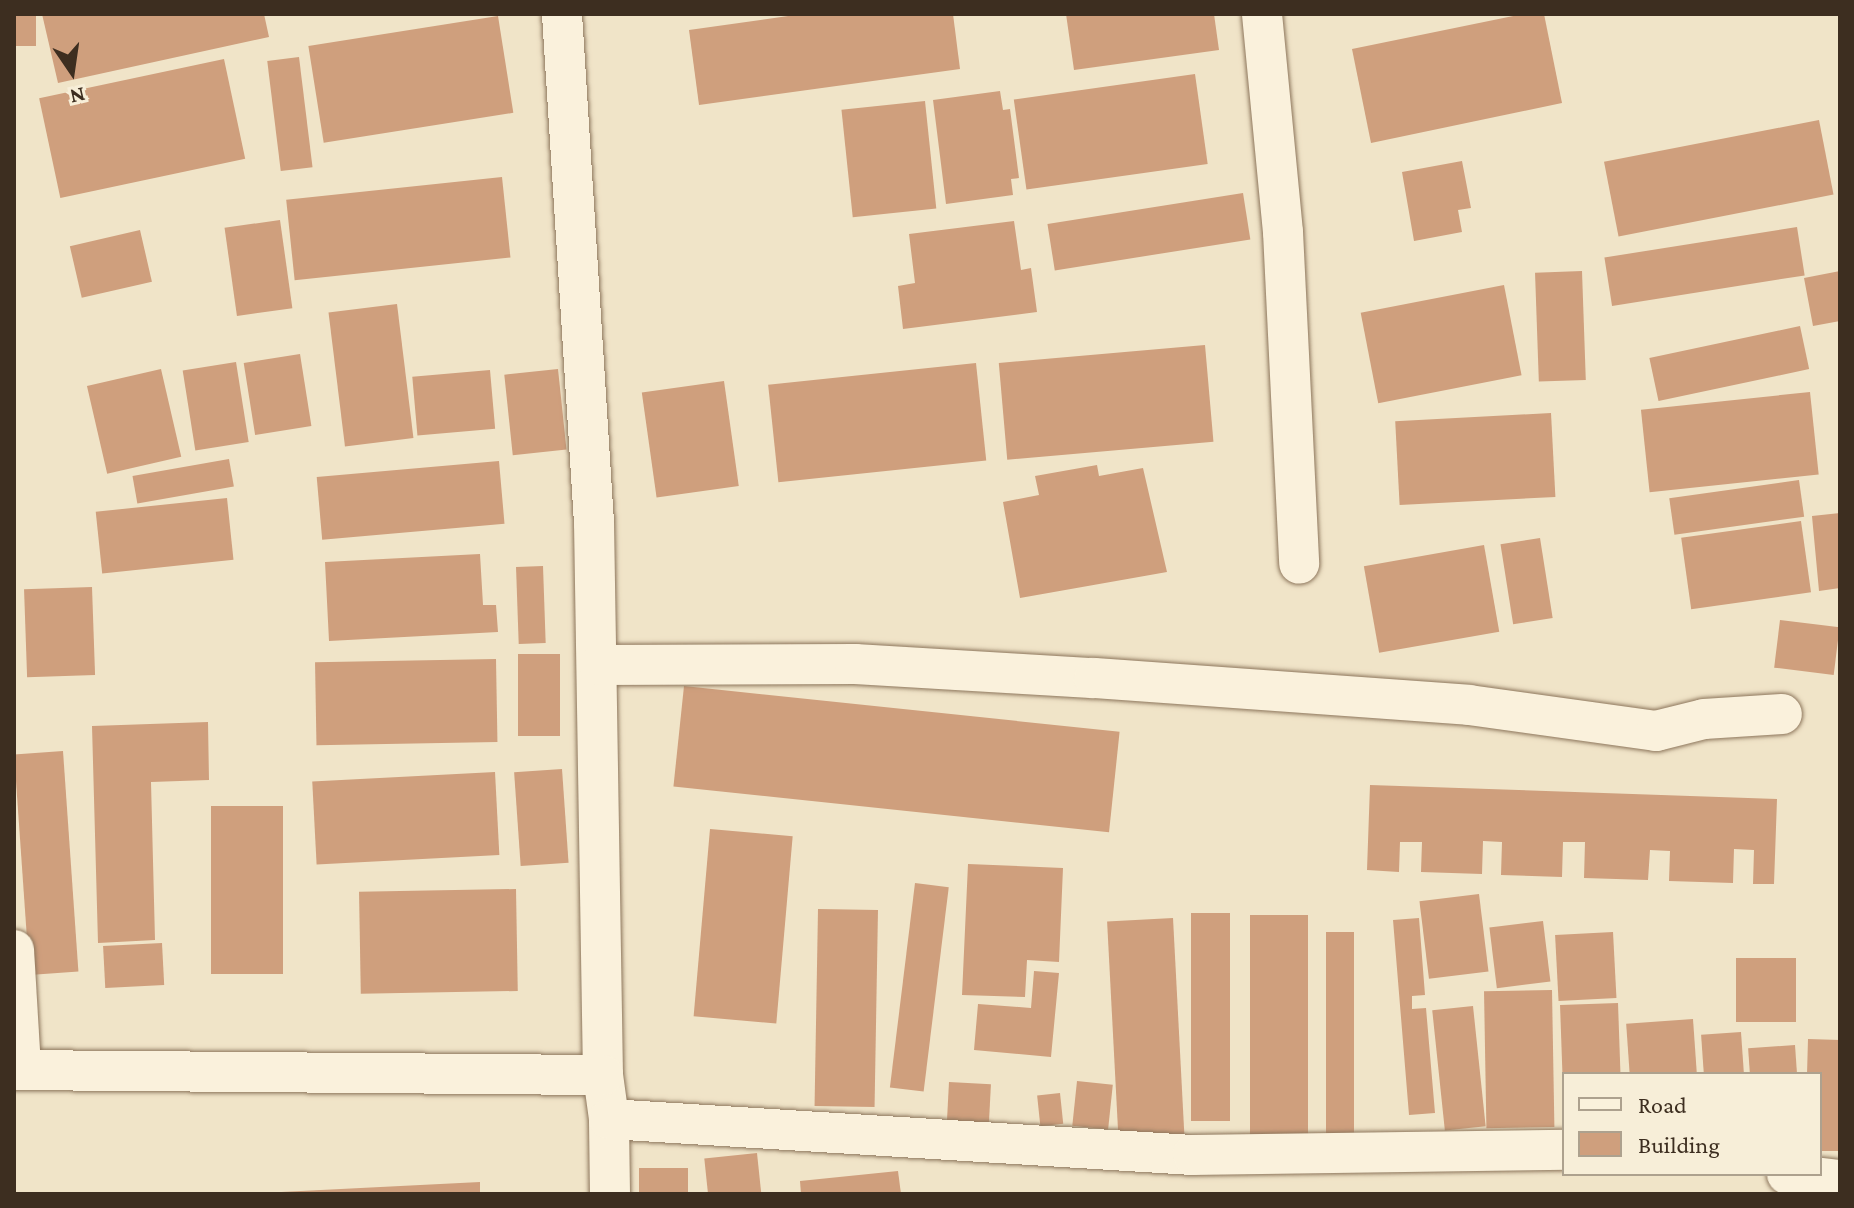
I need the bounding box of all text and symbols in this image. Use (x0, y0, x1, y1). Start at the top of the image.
north arrow (32, 32, 112, 112)
text: N (67, 82, 88, 110)
legend (1562, 1072, 1822, 1176)
text: Road (1638, 1091, 1687, 1118)
text: Building (1638, 1131, 1720, 1158)

